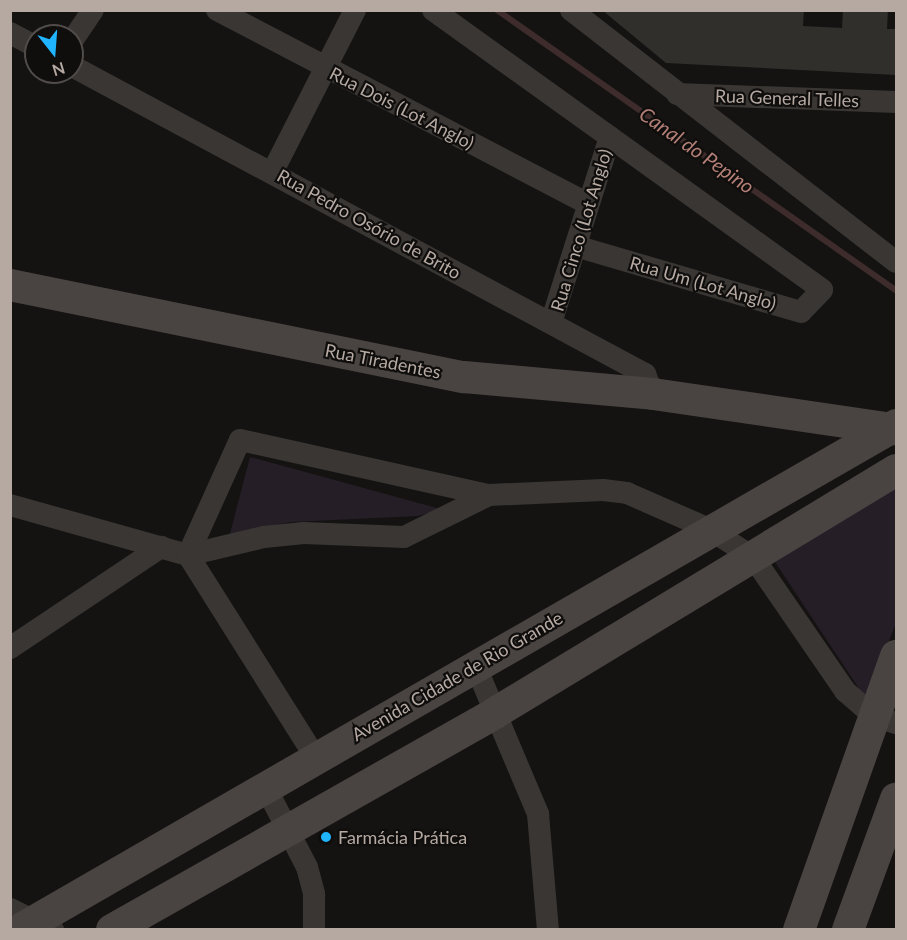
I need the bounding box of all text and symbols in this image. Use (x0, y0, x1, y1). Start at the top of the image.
north arrow (24, 24, 84, 84)
text: N (50, 59, 68, 81)
street label: Rua Dois (Lot Anglo) (326, 62, 478, 154)
street label: Rua General Telles (714, 85, 860, 111)
water label: Canal do Pepino (635, 102, 759, 198)
street label: Rua Cinco (Lot Anglo) (546, 146, 616, 314)
street label: Rua Pedro Osório de Brito (273, 165, 465, 283)
street label: Rua Um (Lot Anglo) (627, 252, 779, 314)
street label: Rua Tiradentes (323, 339, 443, 383)
street label: Avenida Cidade de Rio Grande (348, 607, 566, 745)
place label: Farmácia Prática (338, 826, 467, 848)
marker: Farmácia Prática (319, 830, 333, 844)

